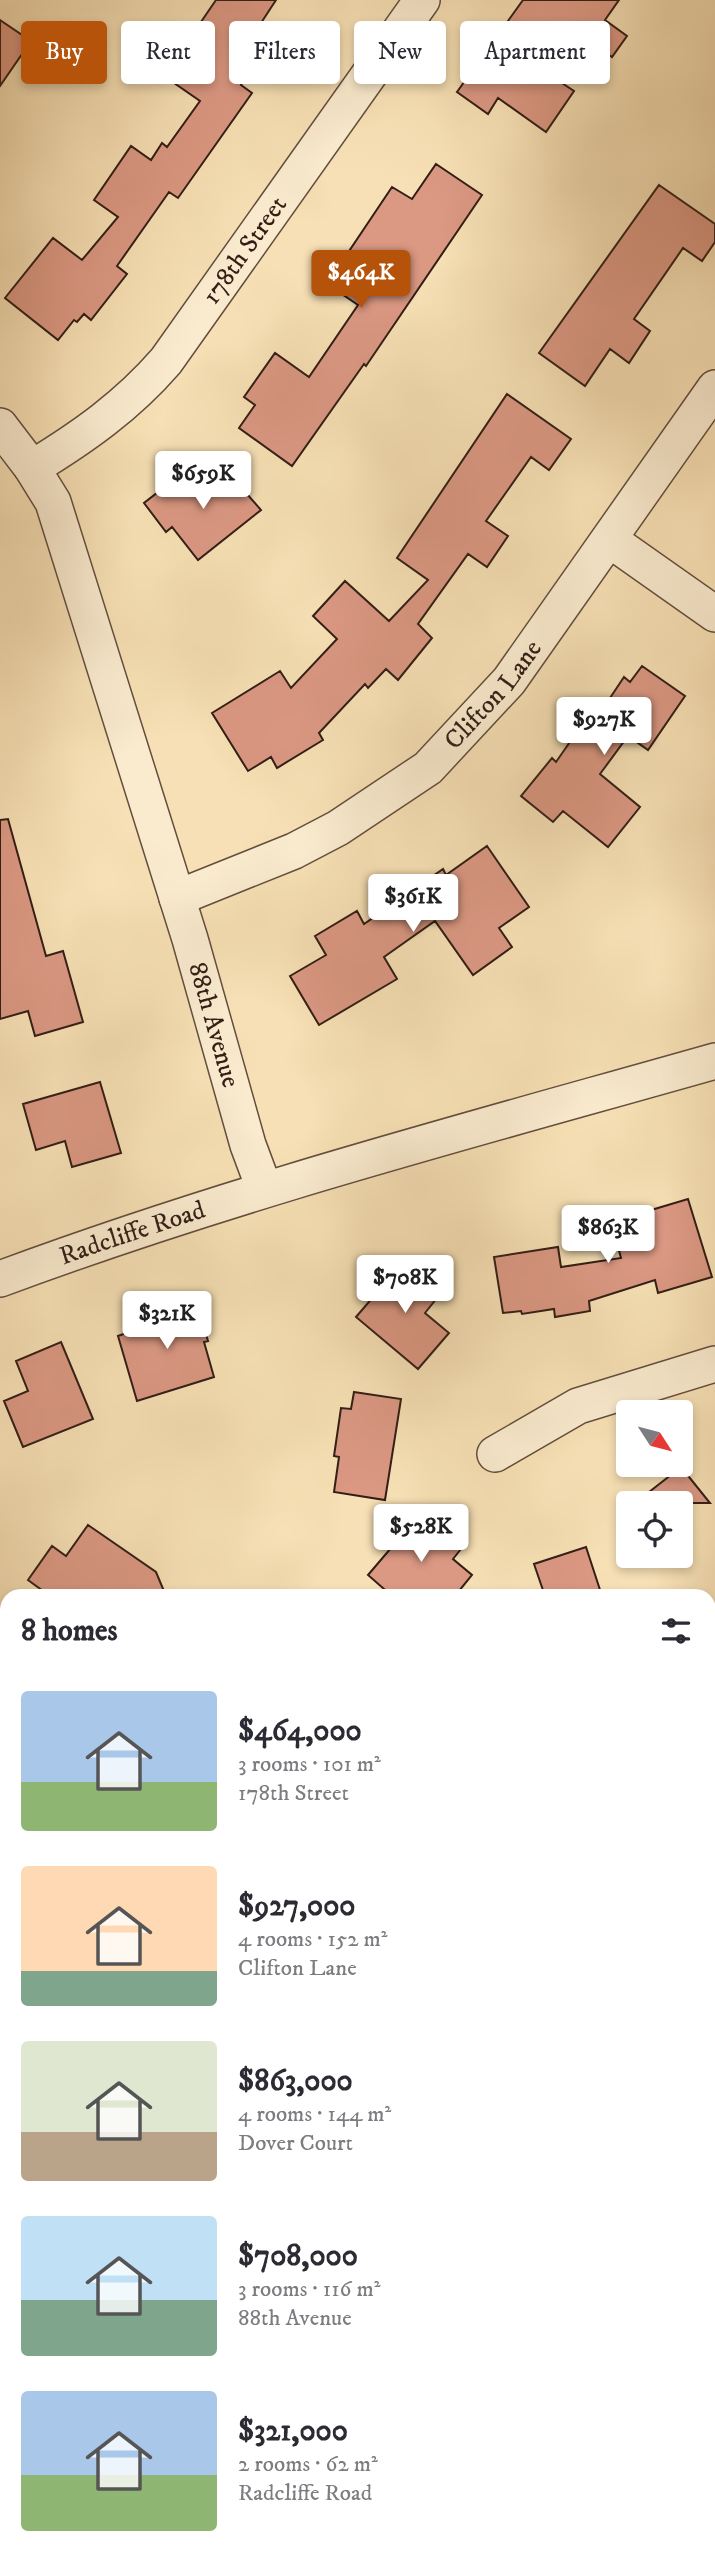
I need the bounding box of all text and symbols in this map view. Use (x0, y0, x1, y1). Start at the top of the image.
chip: Buy (21, 21, 107, 84)
chip: Rent (121, 21, 215, 84)
chip: Filters (229, 21, 340, 84)
chip: New (354, 21, 446, 84)
chip: Apartment (460, 21, 610, 84)
street label: 178th Street (195, 190, 294, 311)
pin: $464K (312, 250, 410, 310)
text: $464K (327, 258, 395, 287)
pin: $659K (154, 452, 252, 511)
text: $659K (171, 459, 235, 488)
street label: Clifton Lane (437, 634, 549, 757)
pin: $927K (555, 698, 653, 757)
text: $927K (572, 705, 636, 734)
pin: $361K (364, 874, 462, 934)
text: $361K (384, 882, 442, 911)
street label: 88th Avenue (181, 959, 248, 1091)
street label: Radcliffe Road (55, 1193, 209, 1273)
pin: $863K (559, 1206, 657, 1265)
text: $863K (578, 1213, 638, 1242)
pin: $708K (356, 1256, 454, 1315)
text: $708K (373, 1263, 437, 1292)
pin: $321K (118, 1292, 216, 1351)
text: $321K (138, 1299, 196, 1328)
north arrow (616, 1400, 693, 1477)
map controls (616, 1400, 693, 1568)
button: locate (616, 1491, 693, 1568)
pin: $528K (372, 1504, 470, 1564)
text: $528K (390, 1512, 452, 1541)
icon: filters (657, 1612, 695, 1650)
text: 8 homes (21, 1613, 118, 1650)
text: $464,000 (238, 1713, 362, 1750)
icon: home (77, 1719, 161, 1803)
text: 3 rooms · 101 m² (238, 1750, 381, 1779)
text: 178th Street (238, 1779, 349, 1808)
text: $927,000 (238, 1888, 355, 1925)
icon: home (77, 1894, 161, 1978)
text: 4 rooms · 152 m² (238, 1925, 387, 1954)
text: Clifton Lane (238, 1954, 357, 1983)
text: $863,000 (238, 2063, 353, 2100)
icon: home (77, 2069, 161, 2153)
text: 4 rooms · 144 m² (238, 2100, 391, 2129)
text: Dover Court (238, 2129, 353, 2158)
text: $708,000 (238, 2238, 358, 2275)
icon: home (77, 2244, 161, 2328)
text: 3 rooms · 116 m² (238, 2275, 381, 2304)
text: 88th Avenue (238, 2304, 352, 2333)
text: $321,000 (238, 2413, 348, 2450)
icon: home (77, 2419, 161, 2503)
text: 2 rooms · 62 m² (238, 2450, 378, 2479)
text: Radcliffe Road (238, 2479, 372, 2508)

